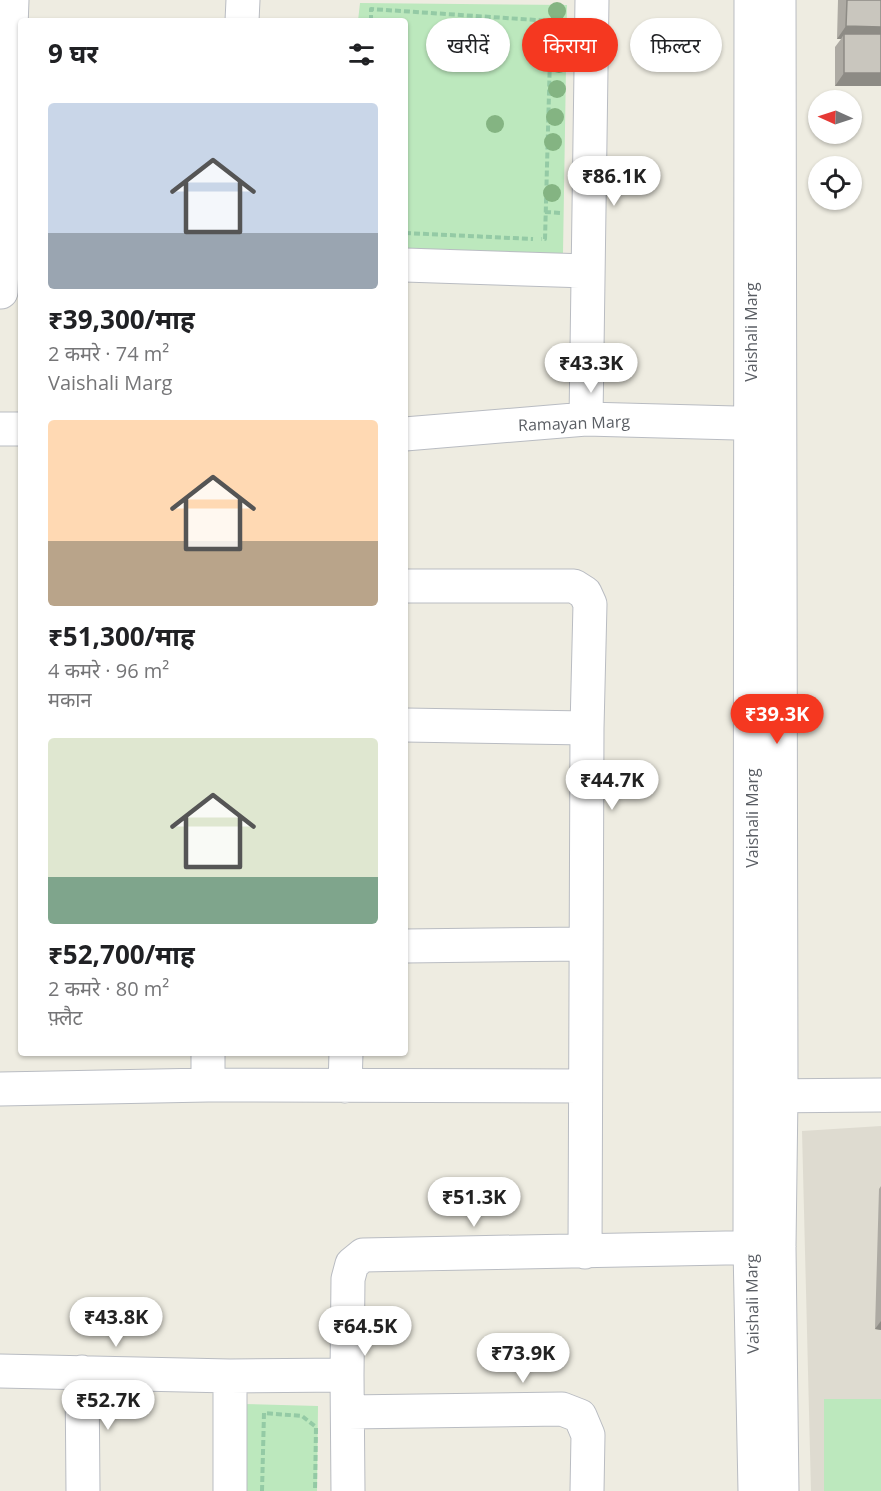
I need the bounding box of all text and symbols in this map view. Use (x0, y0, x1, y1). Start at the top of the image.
chip: खरीदें (426, 18, 510, 72)
chip: किराया (522, 18, 618, 72)
chip: फ़िल्टर (630, 18, 722, 72)
text: 9 घर (48, 35, 98, 71)
icon: filters (345, 38, 378, 71)
north arrow (808, 90, 862, 144)
map controls (808, 90, 862, 210)
icon: home (159, 142, 267, 250)
pin: ₹86.1K (565, 156, 663, 207)
button: locate (808, 156, 862, 210)
text: ₹86.1K (582, 162, 646, 189)
street label: Vaishali Marg (740, 282, 762, 382)
text: ₹39,300/माह (48, 301, 195, 337)
text: 2 कमरे · 74 m² (48, 340, 169, 367)
pin: ₹43.3K (542, 343, 640, 394)
text: ₹43.3K (559, 349, 623, 376)
text: Vaishali Marg (48, 369, 172, 396)
street label: Ramayan Marg (518, 410, 631, 436)
icon: home (159, 459, 267, 567)
text: ₹51,300/माह (48, 618, 195, 654)
text: 4 कमरे · 96 m² (48, 657, 169, 684)
text: मकान (48, 686, 92, 713)
pin: ₹39.3K (728, 694, 826, 745)
text: ₹39.3K (745, 700, 809, 727)
pin: ₹44.7K (563, 760, 661, 811)
text: ₹44.7K (580, 766, 644, 793)
street label: Vaishali Marg (741, 768, 763, 868)
icon: home (159, 777, 267, 885)
text: ₹52,700/माह (48, 936, 195, 972)
text: 2 कमरे · 80 m² (48, 975, 169, 1002)
text: फ़्लैट (48, 1004, 83, 1031)
pin: ₹51.3K (425, 1177, 523, 1228)
text: ₹51.3K (442, 1183, 506, 1210)
street label: Vaishali Marg (740, 1254, 764, 1354)
pin: ₹43.8K (67, 1297, 165, 1348)
text: ₹43.8K (84, 1303, 148, 1330)
pin: ₹64.5K (316, 1306, 414, 1357)
text: ₹64.5K (333, 1312, 397, 1339)
pin: ₹73.9K (474, 1333, 572, 1384)
text: ₹73.9K (491, 1339, 555, 1366)
pin: ₹52.7K (59, 1380, 157, 1431)
text: ₹52.7K (76, 1386, 140, 1413)

